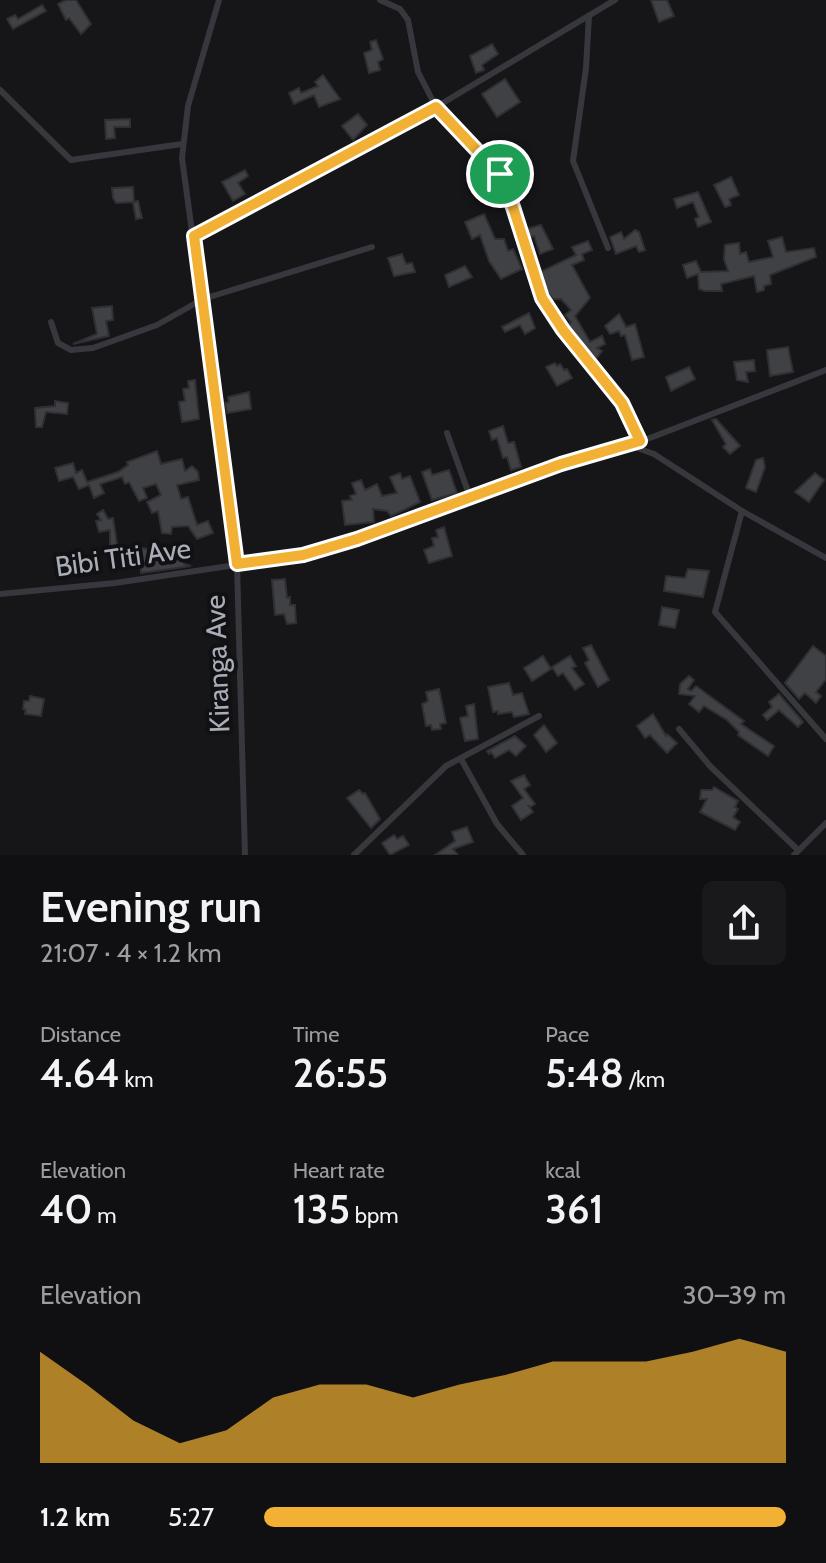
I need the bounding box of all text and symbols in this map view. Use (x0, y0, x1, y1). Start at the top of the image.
pin (466, 140, 534, 208)
icon: arrive (478, 152, 522, 196)
street label: Bibi Titi Ave (53, 531, 193, 583)
street label: Kiranga Ave (198, 594, 236, 734)
text: Evening run (40, 880, 262, 933)
button: share (702, 881, 786, 965)
text: 21:07 · 4 × 1.2 km (40, 937, 221, 969)
text: Distance (40, 1021, 121, 1048)
text: Time (293, 1021, 339, 1048)
text: Pace (545, 1021, 589, 1048)
text: 4.64 (40, 1048, 119, 1097)
text: 26:55 (293, 1048, 388, 1097)
text: 5:48 (545, 1048, 624, 1097)
text: km (119, 1066, 154, 1093)
text: /km (624, 1066, 665, 1093)
text: Elevation (40, 1157, 126, 1184)
text: Heart rate (293, 1157, 385, 1184)
text: kcal (545, 1157, 580, 1184)
text: 40 (40, 1184, 92, 1233)
text: 135 (293, 1184, 350, 1233)
text: 361 (545, 1184, 604, 1233)
text: m (92, 1202, 117, 1229)
text: bpm (350, 1202, 399, 1229)
text: Elevation (40, 1279, 142, 1311)
text: 30–39 m (682, 1279, 786, 1311)
text: 1.2 km (40, 1501, 110, 1533)
text: 5:27 (168, 1501, 214, 1533)

